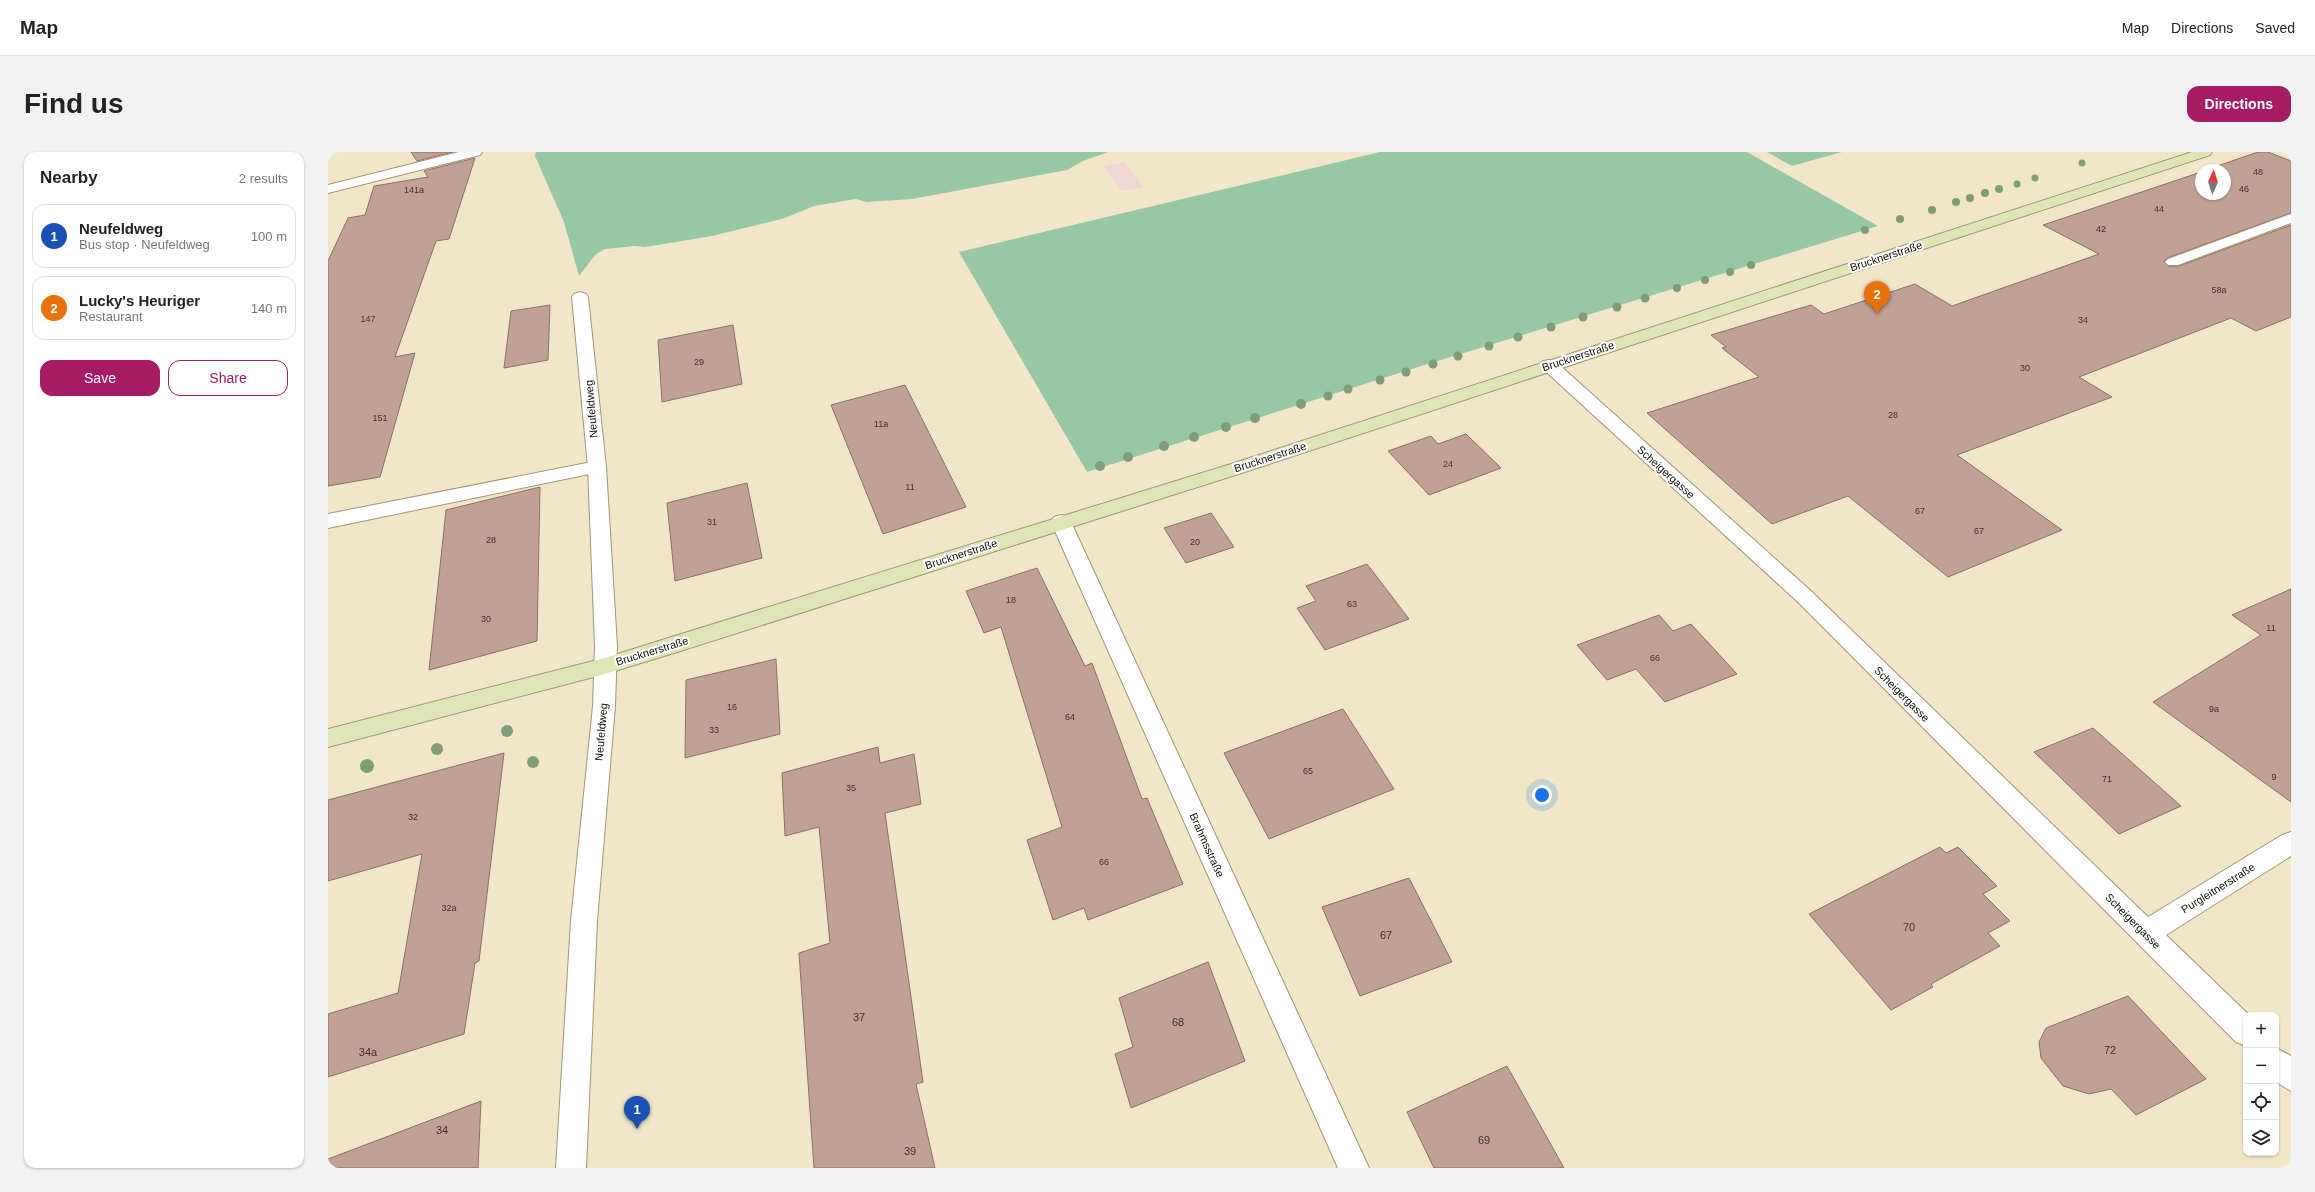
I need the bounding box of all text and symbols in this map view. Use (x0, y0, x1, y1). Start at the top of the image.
text: Map (20, 17, 58, 38)
text: Map (2122, 20, 2149, 36)
text: Directions (2171, 20, 2233, 36)
text: Saved (2255, 20, 2295, 36)
button: Directions (2187, 86, 2291, 122)
text: Find us (24, 88, 124, 119)
north arrow (2195, 164, 2231, 200)
house number: 48 (2253, 167, 2263, 177)
text: Nearby (40, 168, 98, 187)
text: 2 results (239, 171, 288, 186)
house number: 46 (2239, 184, 2249, 194)
house number: 141a (404, 185, 424, 195)
house number: 44 (2154, 204, 2164, 214)
text: Neufeldweg (79, 220, 163, 237)
house number: 42 (2096, 224, 2106, 234)
text: 1 (50, 229, 58, 244)
text: 100 m (251, 229, 287, 244)
text: Bus stop · Neufeldweg (79, 237, 210, 252)
street label: Brucknerstraße (1848, 239, 1924, 273)
pin: 2 (1864, 281, 1890, 314)
house number: 58a (2211, 285, 2227, 295)
text: Lucky's Heuriger (79, 292, 200, 309)
text: 2 (50, 301, 58, 316)
text: 140 m (251, 301, 287, 316)
text: Restaurant (79, 309, 143, 324)
house number: 147 (360, 314, 376, 324)
house number: 34 (2078, 315, 2088, 325)
street label: Brucknerstraße (1540, 339, 1616, 373)
house number: 29 (694, 357, 704, 367)
button: Save (40, 360, 160, 396)
button: Share (168, 360, 288, 396)
house number: 30 (2020, 363, 2030, 373)
street label: Neufeldweg (582, 380, 600, 438)
house number: 28 (1888, 410, 1898, 420)
house number: 151 (372, 413, 388, 423)
house number: 11a (874, 419, 888, 429)
street label: Brucknerstraße (1232, 440, 1308, 474)
street label: Scheigergasse (1635, 443, 1697, 501)
house number: 24 (1443, 459, 1453, 469)
house number: 11 (905, 482, 915, 492)
house number: 67 (1915, 506, 1925, 516)
house number: 31 (707, 517, 717, 527)
house number: 67 (1974, 526, 1984, 536)
house number: 28 (486, 535, 496, 545)
street label: Brucknerstraße (923, 537, 999, 571)
house number: 20 (1190, 537, 1200, 547)
house number: 18 (1006, 595, 1016, 605)
house number: 63 (1347, 599, 1357, 609)
house number: 30 (481, 614, 491, 624)
house number: 11 (2266, 623, 2276, 633)
street label: Brucknerstraße (614, 634, 690, 668)
house number: 66 (1650, 653, 1660, 663)
street label: Scheigergasse (1872, 664, 1932, 724)
house number: 16 (727, 702, 737, 712)
street label: Neufeldweg (592, 703, 610, 761)
house number: 9a (2209, 704, 2219, 714)
house number: 64 (1065, 712, 1075, 722)
house number: 33 (709, 725, 719, 735)
house number: 65 (1303, 766, 1313, 776)
house number: 9 (2271, 772, 2277, 782)
house number: 71 (2102, 774, 2112, 784)
house number: 35 (846, 783, 856, 793)
your location (1532, 785, 1552, 805)
street label: Brahmsstraße (1187, 811, 1227, 879)
house number: 32 (408, 812, 418, 822)
house number: 66 (1099, 857, 1109, 867)
street label: Purgleitnerstraße (2179, 861, 2257, 915)
street label: Scheigergasse (2103, 891, 2163, 951)
house number: 32a (441, 903, 457, 913)
house number: 70 (1903, 921, 1915, 933)
house number: 67 (1380, 929, 1392, 941)
house number: 37 (853, 1011, 865, 1023)
map controls (2243, 1012, 2279, 1156)
button: + (2243, 1012, 2279, 1048)
house number: 68 (1172, 1016, 1184, 1028)
house number: 72 (2104, 1044, 2116, 1056)
house number: 34a (359, 1046, 378, 1058)
button: − (2243, 1048, 2279, 1084)
button: locate (2243, 1084, 2279, 1120)
pin: 1 (624, 1096, 650, 1129)
button: layers (2243, 1120, 2279, 1156)
house number: 34 (436, 1124, 448, 1136)
house number: 69 (1478, 1134, 1490, 1146)
house number: 39 (904, 1145, 916, 1157)

